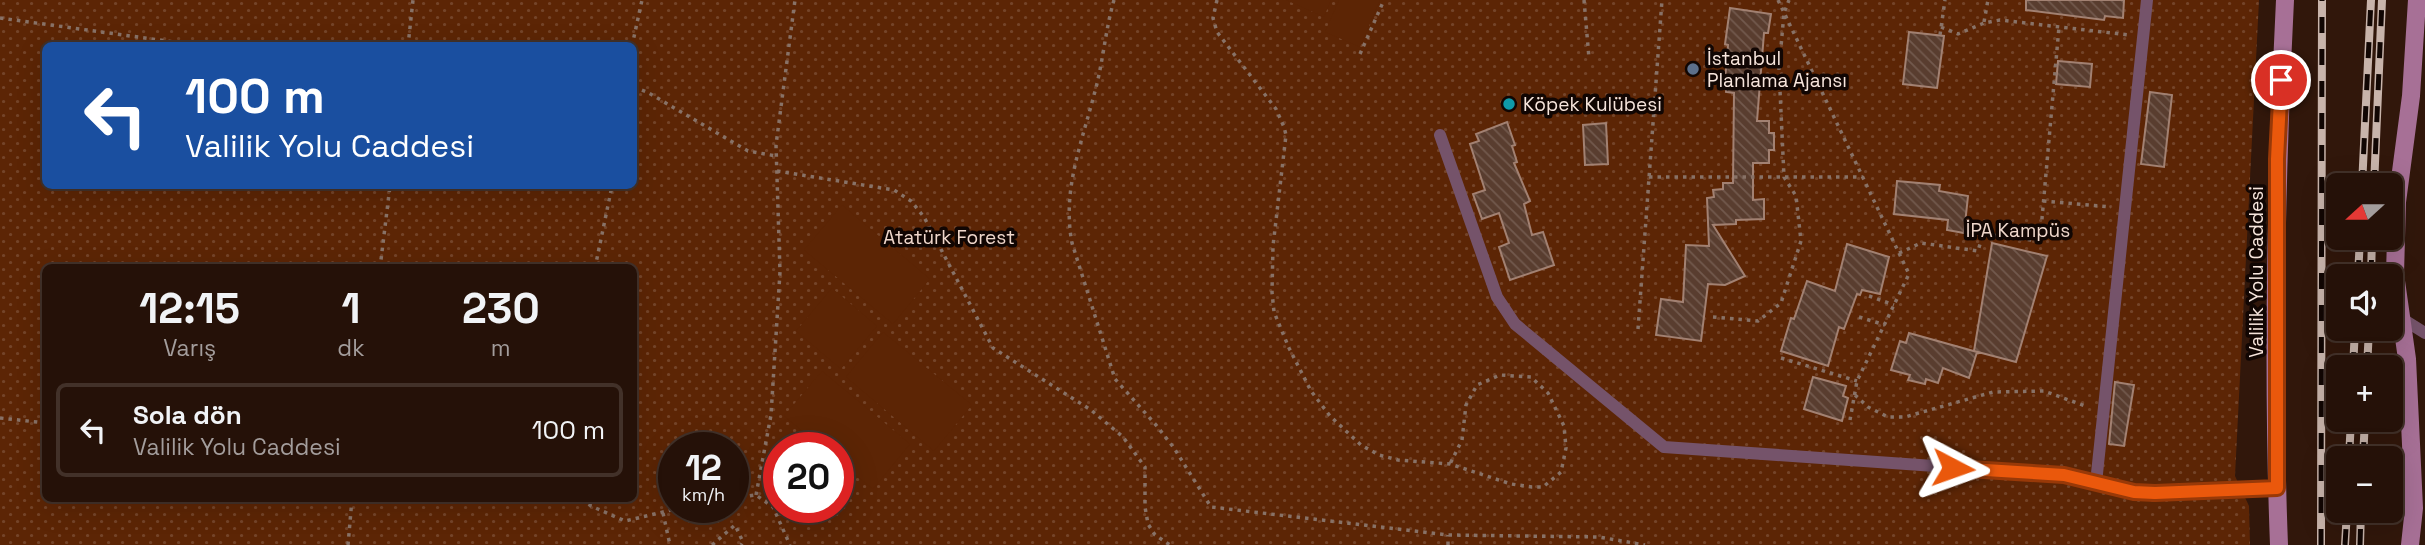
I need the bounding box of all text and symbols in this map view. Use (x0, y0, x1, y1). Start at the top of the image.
place label: İstanbul Planlama Ajansı (1707, 46, 1847, 93)
pin (2251, 50, 2311, 110)
marker: İstanbul Planlama Ajansı (1685, 61, 1701, 77)
icon: arrive (2262, 61, 2300, 99)
text: 100 m (185, 65, 325, 127)
icon: left (70, 70, 161, 161)
place label: Köpek Kulübesi (1523, 92, 1662, 117)
marker: Köpek Kulübesi (1501, 96, 1517, 112)
text: Valilik Yolu Caddesi (185, 126, 474, 166)
north arrow (2326, 173, 2403, 250)
map controls (2326, 173, 2403, 523)
street label: Valilik Yolu Caddesi (2244, 186, 2269, 358)
park label: İPA Kampüs (1966, 218, 2070, 243)
park label: Atatürk Forest (883, 225, 1015, 250)
button: sound (2326, 264, 2403, 341)
text: 12:15 (139, 282, 240, 335)
text: 1 (341, 282, 360, 335)
text: 230 (462, 282, 540, 335)
text: Varış (163, 333, 216, 363)
text: dk (337, 333, 365, 363)
text: m (491, 333, 511, 363)
button: + (2326, 355, 2403, 432)
text: Sola dön (133, 398, 242, 432)
icon: left (74, 411, 112, 449)
text: 100 m (532, 413, 605, 447)
position arrow (1916, 431, 1990, 505)
text: Valilik Yolu Caddesi (133, 432, 341, 462)
speed limit sign: 20 (763, 432, 854, 523)
text: 12 (685, 446, 722, 490)
button: − (2326, 446, 2403, 523)
text: km/h (682, 483, 725, 506)

